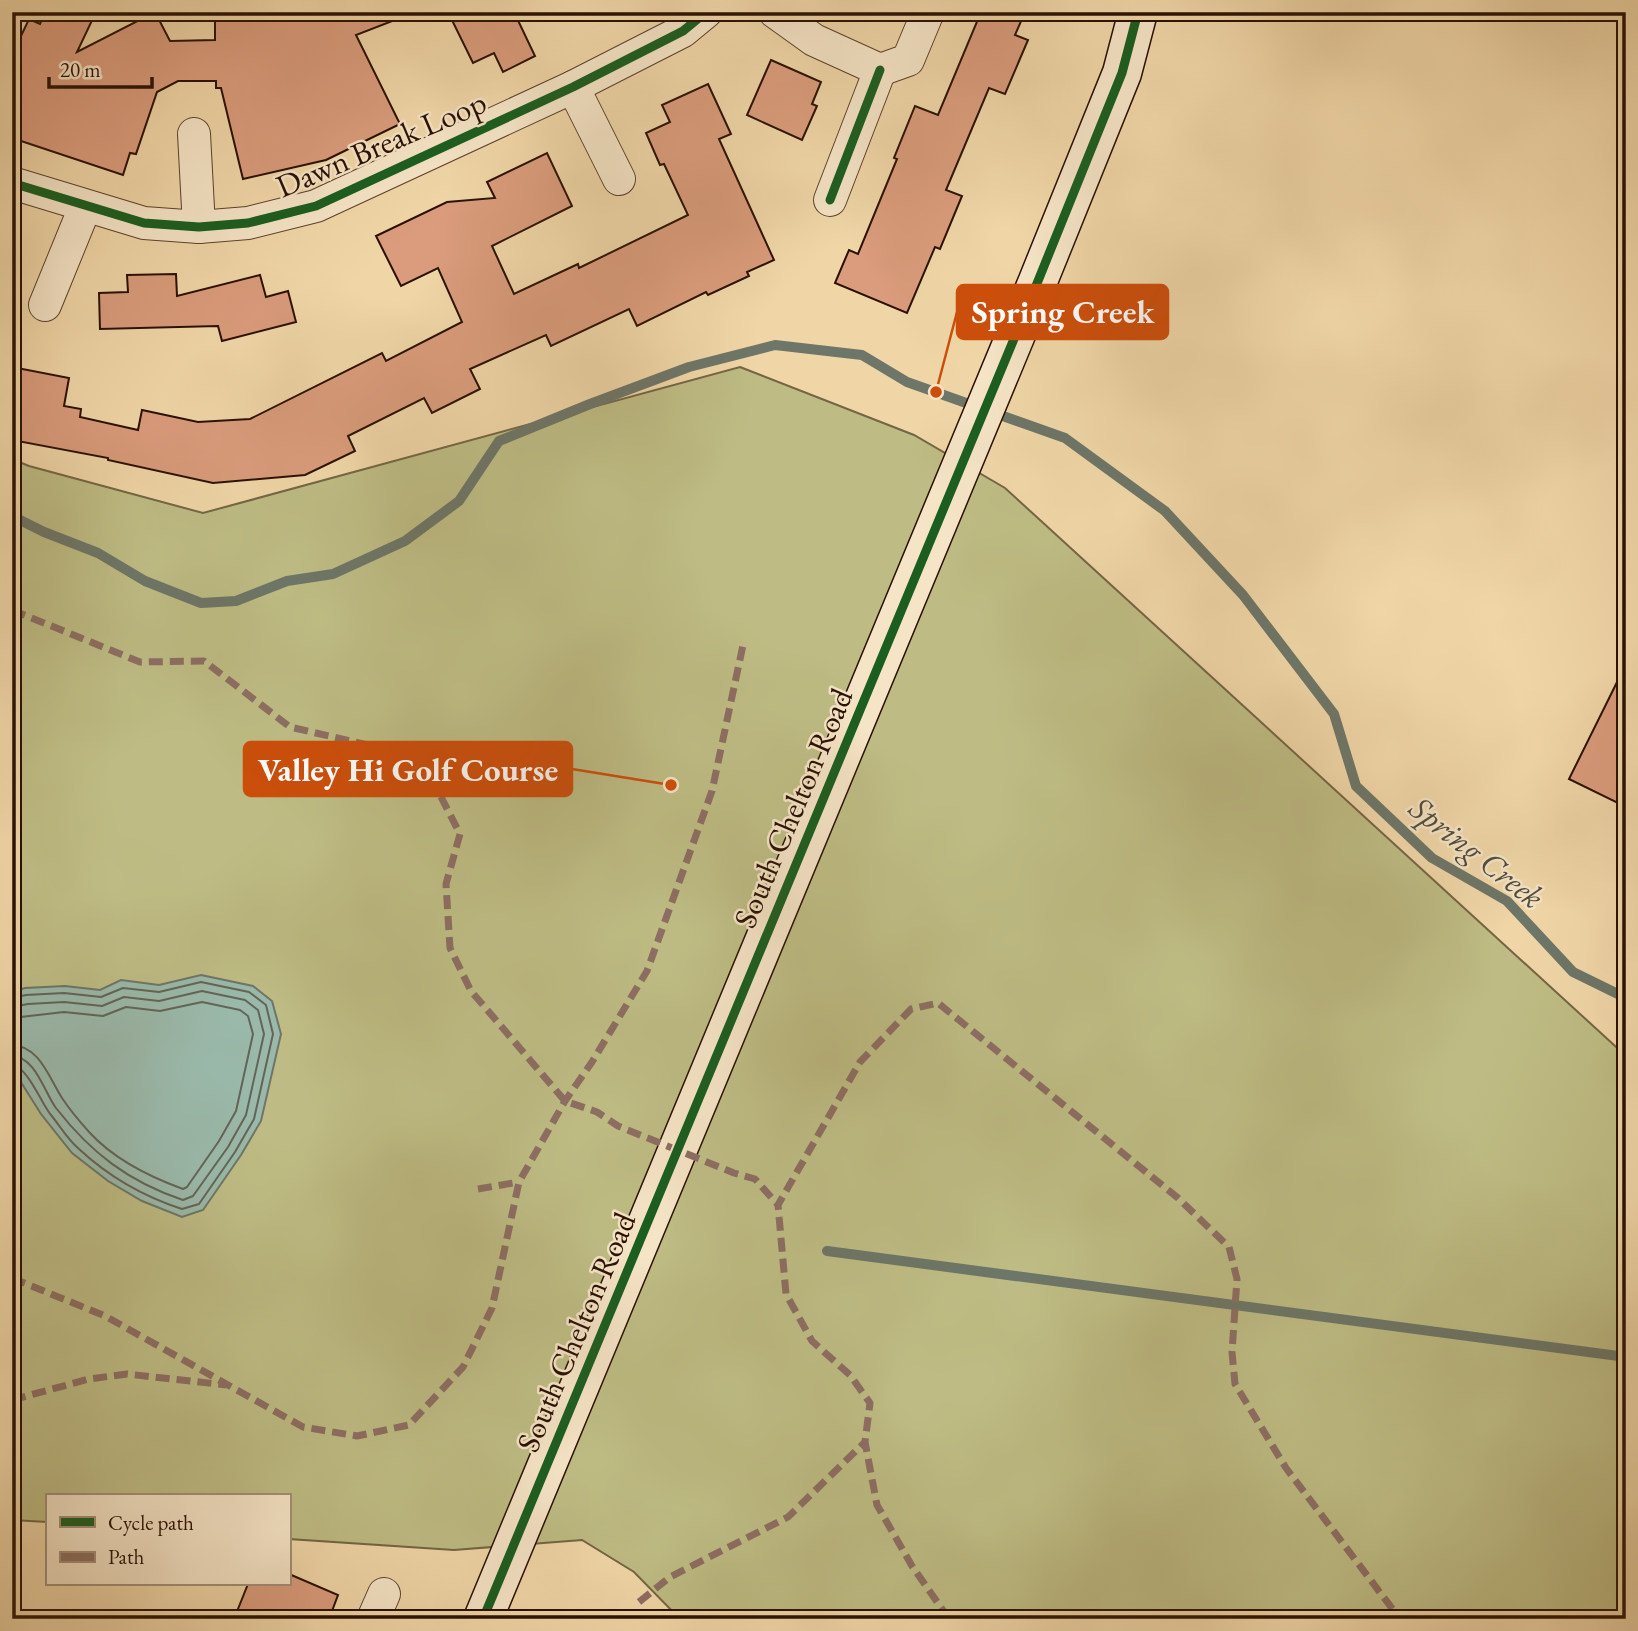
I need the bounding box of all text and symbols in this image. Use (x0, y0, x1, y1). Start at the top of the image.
scale bar (49, 46, 152, 90)
text: 20 m (60, 56, 101, 83)
street label: Dawn Break Loop (269, 81, 493, 207)
callout: Spring Creek (957, 285, 1168, 339)
text: Spring Creek (971, 290, 1155, 333)
street label: South Chelton Road (724, 681, 863, 934)
callout: Valley Hi Golf Course (244, 742, 572, 796)
text: Valley Hi Golf Course (258, 748, 558, 791)
water label: Spring Creek (1400, 785, 1553, 918)
street label: South Chelton Road (507, 1205, 646, 1458)
legend (46, 1494, 290, 1586)
text: Cycle path (108, 1509, 194, 1536)
text: Path (108, 1543, 145, 1570)

